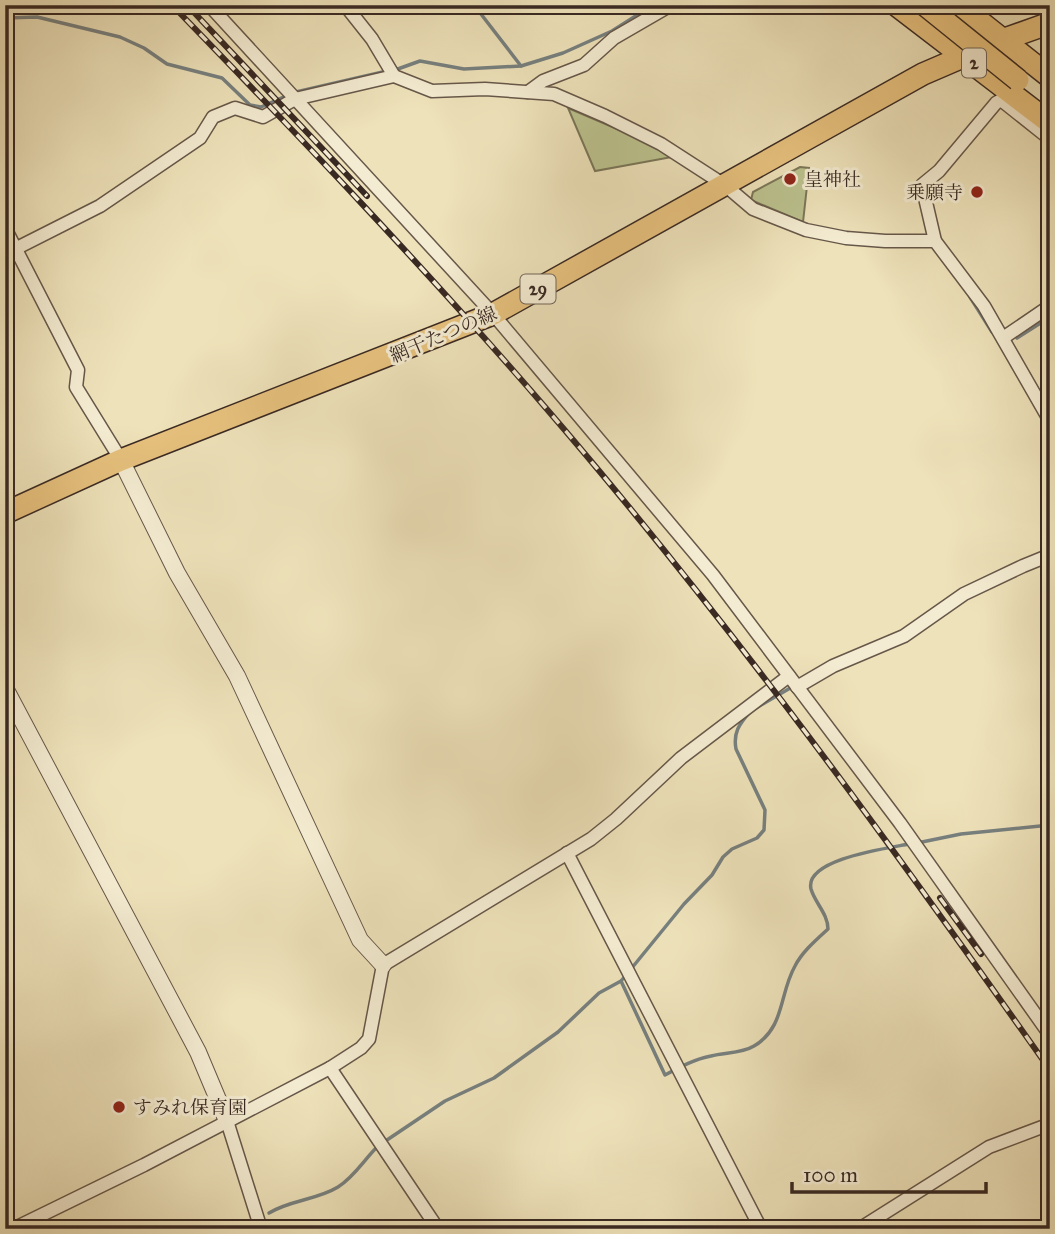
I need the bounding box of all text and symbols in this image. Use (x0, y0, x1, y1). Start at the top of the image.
road number: 2 (962, 48, 986, 78)
place label: 皇神社 (804, 168, 861, 191)
marker: 皇神社 (782, 171, 798, 187)
place label: 乗願寺 (906, 181, 963, 204)
marker: 乗願寺 (969, 184, 985, 200)
road number: 29 (520, 274, 556, 304)
street label: 網干たつの線 (386, 302, 500, 367)
place label: すみれ保育園 (133, 1096, 247, 1119)
marker: すみれ保育園 (111, 1099, 127, 1115)
scale bar (792, 1150, 987, 1194)
text: 100 m (803, 1162, 858, 1188)

